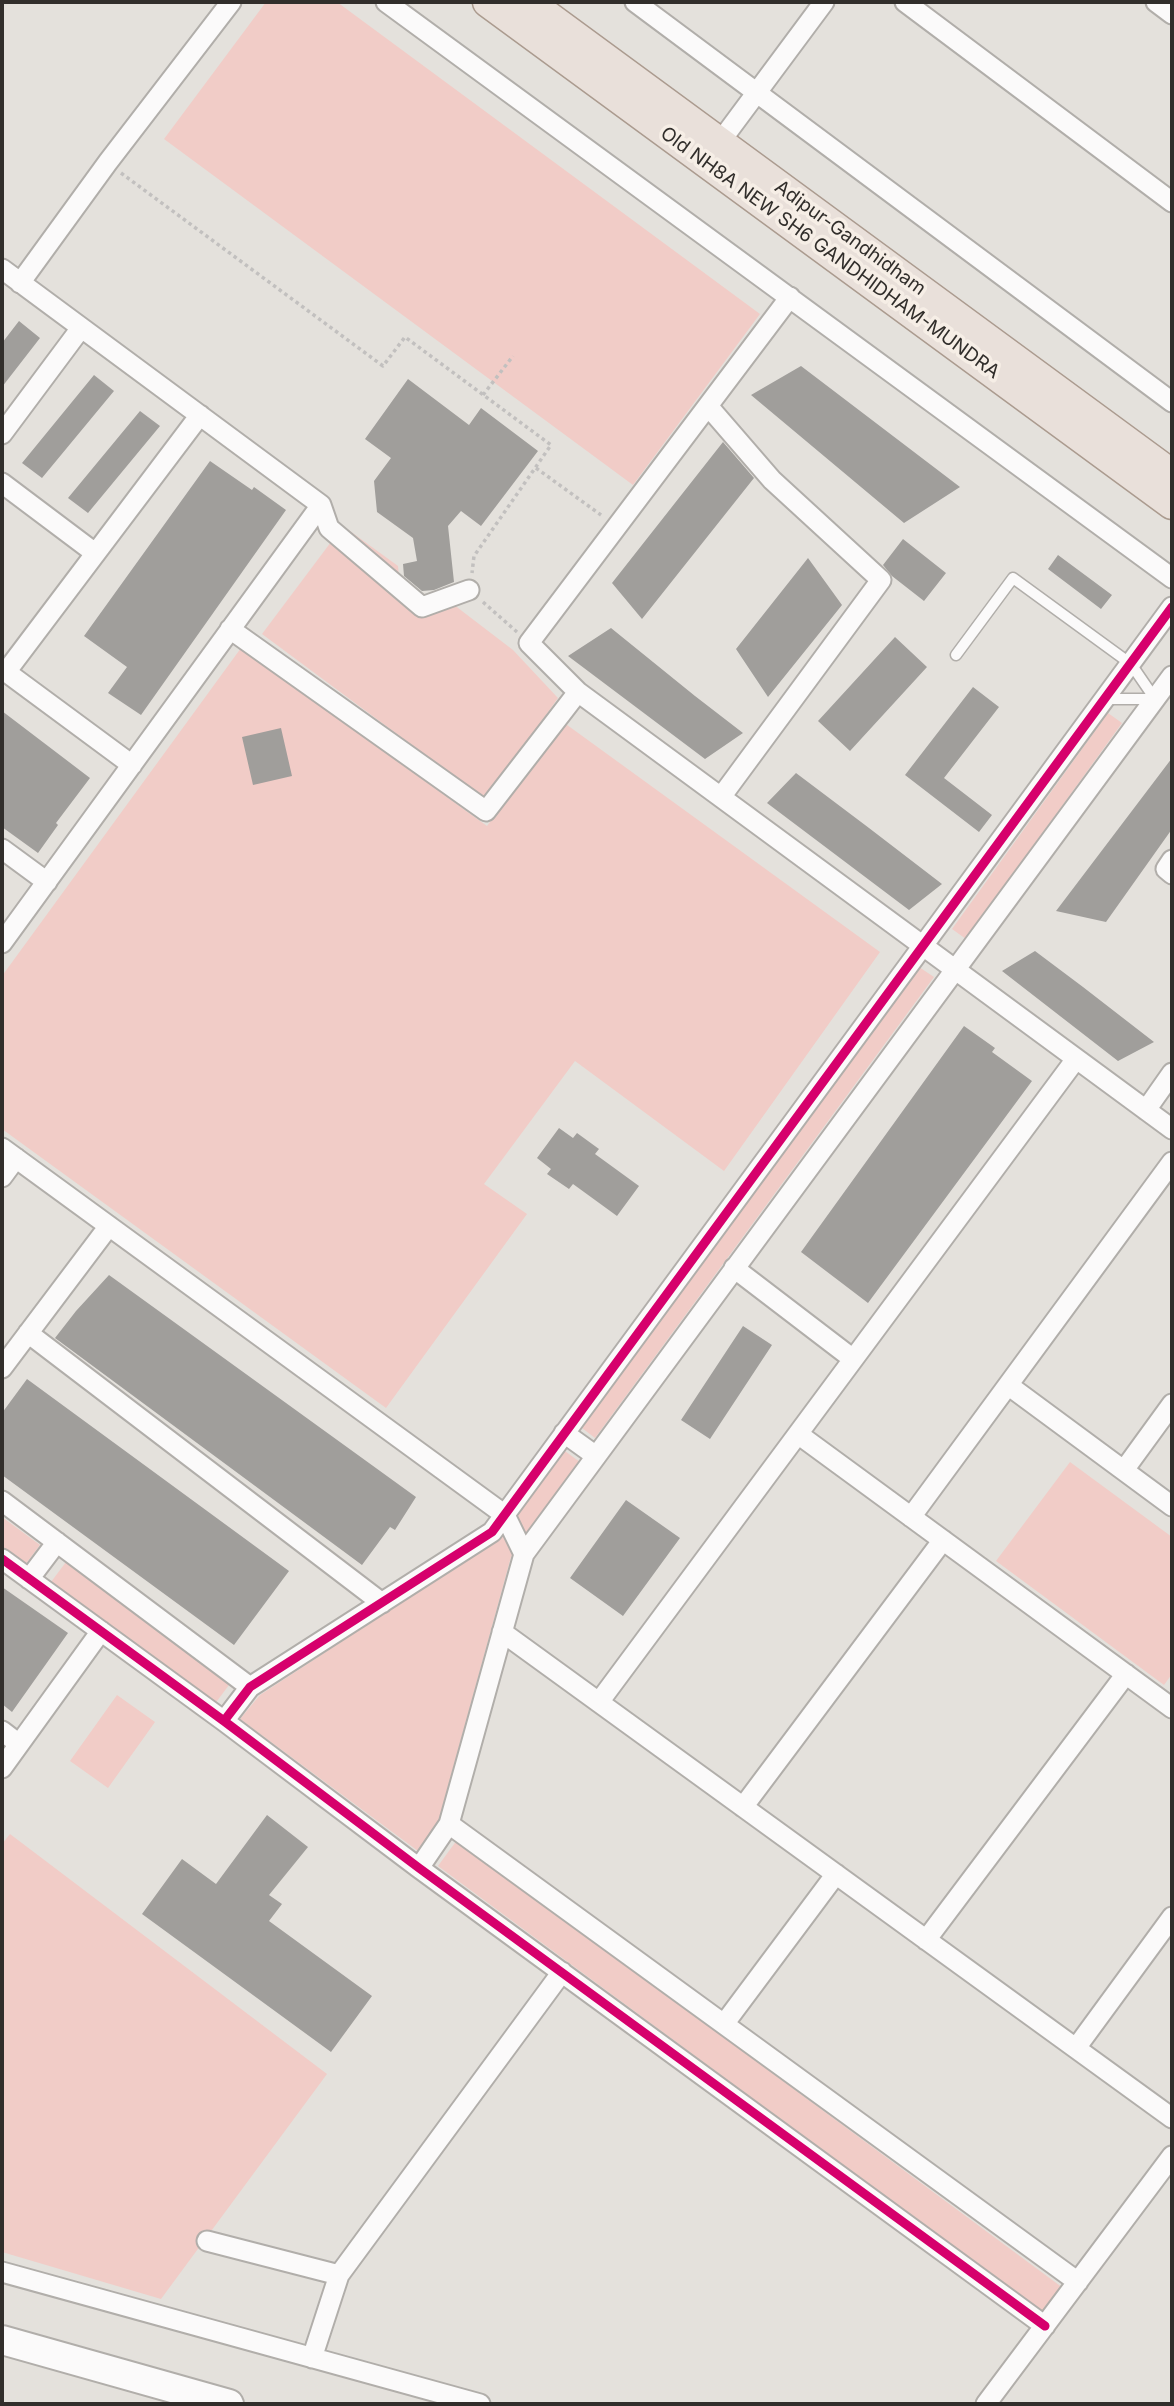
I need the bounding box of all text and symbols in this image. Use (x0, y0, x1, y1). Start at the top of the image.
street label: Old NH8A NEW SH6 GANDHIDHAM-MUNDRA (656, 122, 1004, 384)
street label: Adipur-Gandhidham (770, 176, 930, 300)

